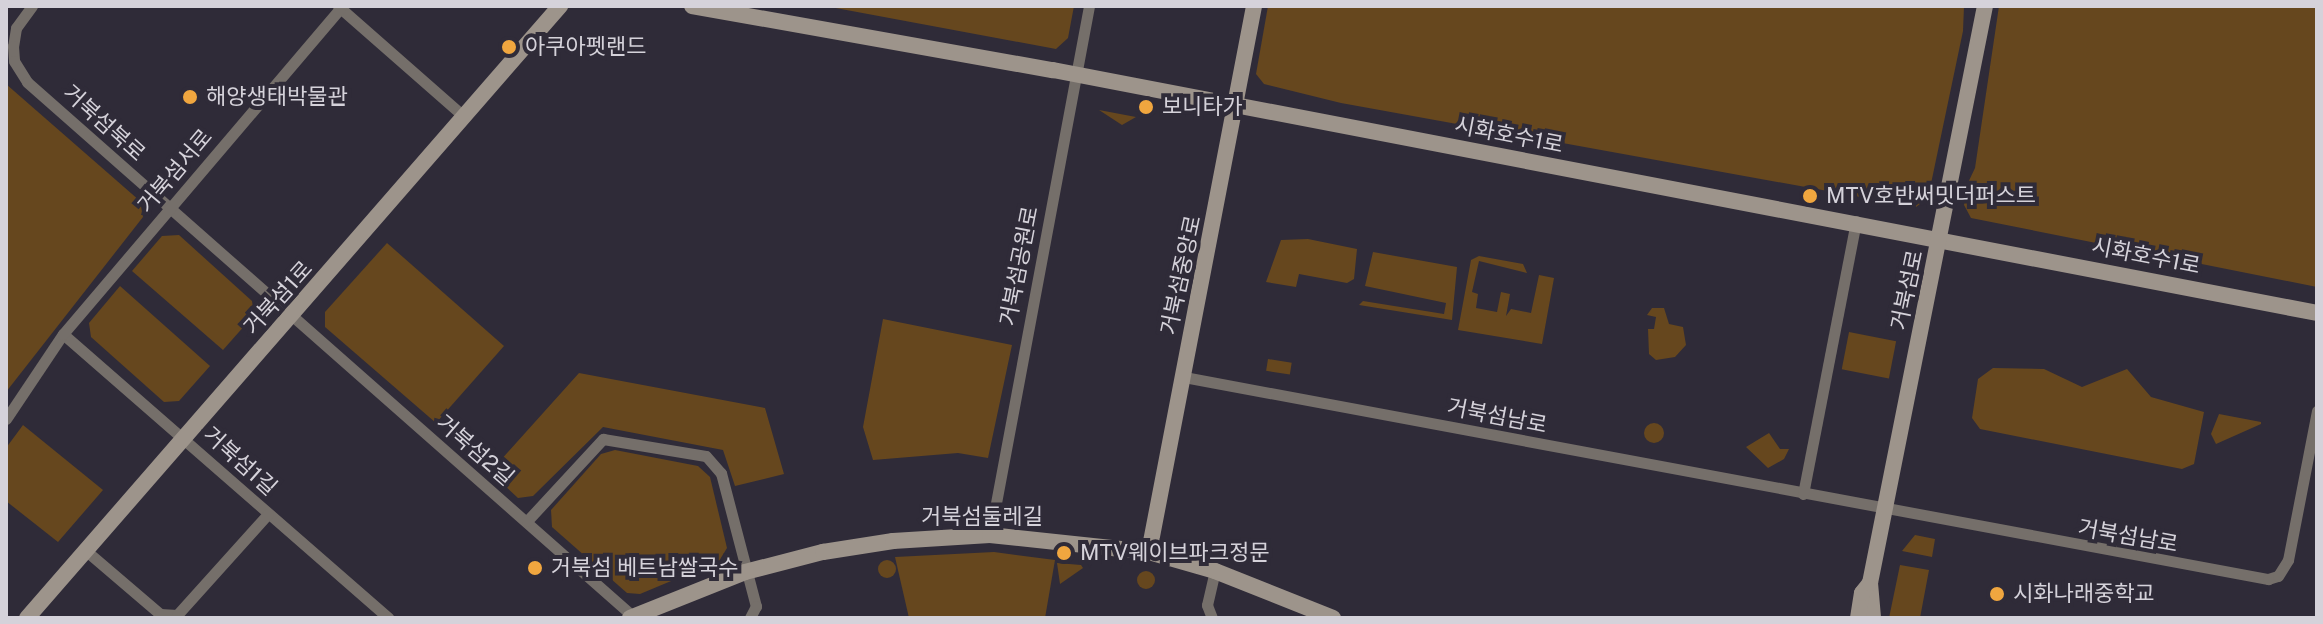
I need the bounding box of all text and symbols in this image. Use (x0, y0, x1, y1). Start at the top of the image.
place label: 아쿠아펫랜드 (525, 34, 646, 60)
marker: 아쿠아펫랜드 (500, 38, 518, 56)
street label: 거북섬북로 (58, 79, 150, 167)
place label: 해양생태박물관 (206, 84, 348, 110)
marker: 해양생태박물관 (181, 88, 199, 106)
place label: 보니타가 (1162, 94, 1243, 120)
marker: 보니타가 (1137, 98, 1155, 116)
street label: 시화호수1로 (1452, 112, 1566, 158)
street label: 거북섬서로 (132, 124, 218, 218)
place label: MTV호반써밋더퍼스트 (1826, 183, 2036, 209)
marker: MTV호반써밋더퍼스트 (1801, 187, 1819, 205)
street label: 거북섬공원로 (994, 204, 1044, 328)
street label: 거북섬중앙로 (1155, 213, 1207, 337)
street label: 시화호수1로 (2089, 233, 2203, 279)
street label: 거북섬로 (1886, 248, 1928, 332)
street label: 거북섬1로 (238, 256, 318, 340)
street label: 거북섬남로 (1445, 393, 1549, 439)
street label: 거북섬2길 (431, 409, 519, 491)
street label: 거북섬1길 (198, 421, 282, 501)
street label: 거북섬둘레길 (921, 504, 1043, 530)
street label: 거북섬남로 (2076, 514, 2180, 558)
place label: MTV웨이브파크정문 (1080, 540, 1270, 566)
marker: MTV웨이브파크정문 (1055, 544, 1073, 562)
place label: 거북섬 베트남쌀국수 (551, 555, 739, 581)
marker: 거북섬 베트남쌀국수 (526, 559, 544, 577)
place label: 시화나래중학교 (2013, 581, 2155, 607)
marker: 시화나래중학교 (1988, 585, 2006, 603)

